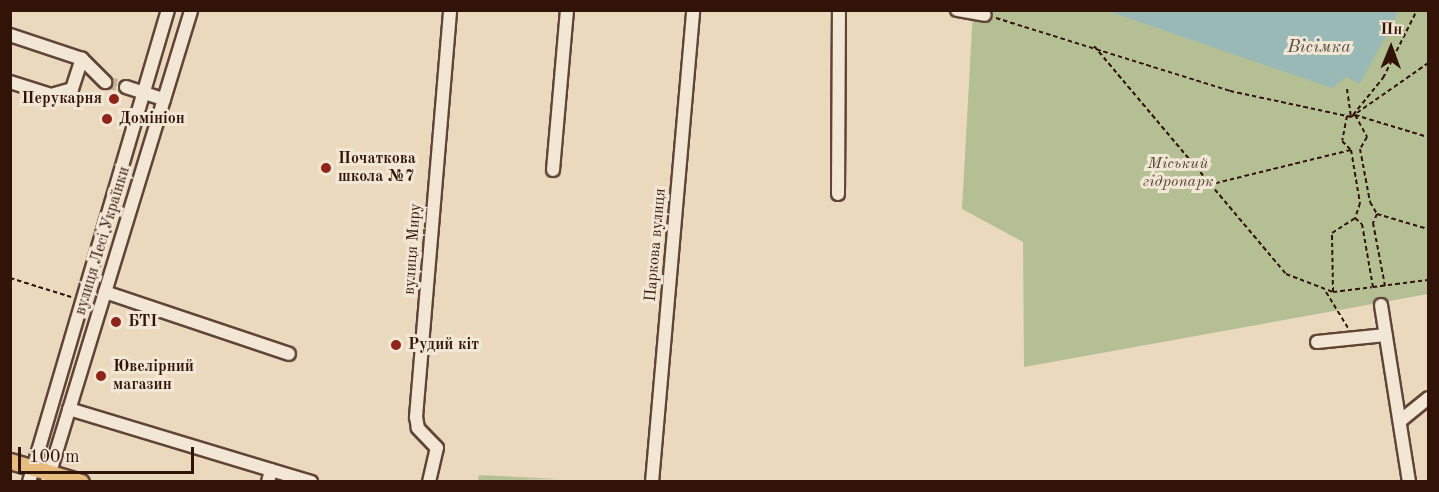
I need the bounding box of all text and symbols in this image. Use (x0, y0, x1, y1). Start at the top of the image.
north arrow (1361, 18, 1421, 78)
text: Пн (1380, 22, 1402, 38)
water label: Вісімка (1287, 36, 1351, 58)
place label: Перукарня (22, 89, 102, 109)
marker: Перукарня (107, 92, 121, 106)
place label: Домiнiон (119, 109, 185, 129)
marker: Домiнiон (100, 112, 114, 126)
place label: Початкова школа №7 (338, 149, 416, 187)
park label: Міський гідропарк (1142, 154, 1214, 192)
marker: Початкова школа №7 (319, 161, 333, 175)
street label: вулиця Лесі Українки (71, 164, 135, 318)
street label: Паркова вулиця (641, 187, 671, 303)
street label: вулиця Миру (400, 202, 426, 296)
place label: БТI (128, 312, 157, 332)
marker: БТI (109, 315, 123, 329)
place label: Рудий кіт (408, 335, 479, 355)
marker: Рудий кіт (389, 338, 403, 352)
place label: Ювелiрний магазин (113, 357, 194, 395)
marker: Ювелiрний магазин (94, 369, 108, 383)
scale bar (21, 435, 196, 473)
text: 100 m (29, 448, 80, 466)

